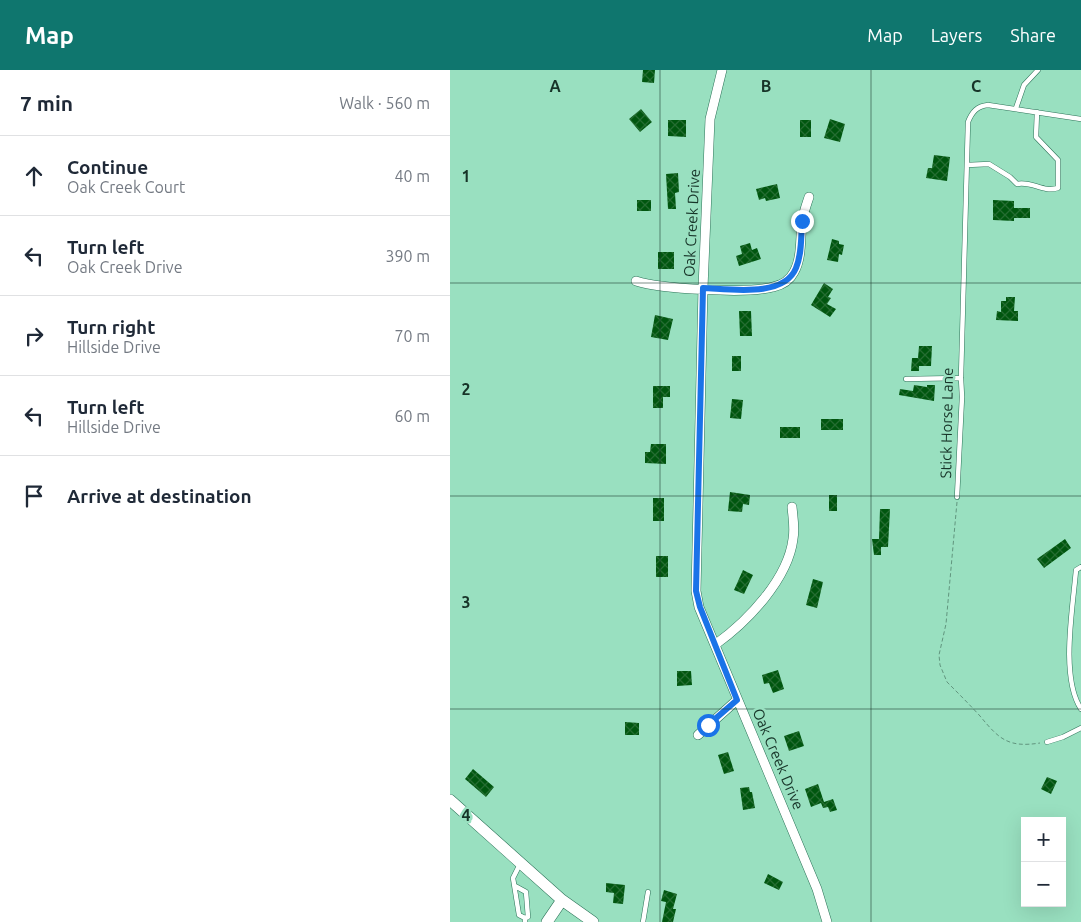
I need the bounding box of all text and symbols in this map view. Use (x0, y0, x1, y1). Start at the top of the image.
text: Map (25, 22, 74, 49)
text: Map (867, 25, 903, 45)
text: Layers (931, 25, 982, 45)
text: Share (1010, 25, 1056, 45)
text: A (549, 77, 561, 95)
text: B (761, 77, 771, 95)
text: C (971, 77, 981, 95)
text: 7 min (20, 91, 73, 115)
text: Walk · 560 m (339, 94, 430, 112)
text: Continue (67, 156, 148, 178)
icon: ahead (20, 162, 48, 190)
text: 40 m (394, 167, 430, 185)
text: 1 (461, 167, 471, 185)
street label: Oak Creek Drive (680, 168, 703, 277)
text: Oak Creek Court (67, 178, 185, 196)
route end (791, 210, 814, 233)
text: Turn left (67, 236, 145, 258)
icon: left (20, 242, 48, 270)
text: 390 m (385, 247, 430, 265)
text: Oak Creek Drive (67, 258, 182, 276)
text: Turn right (67, 316, 155, 338)
icon: right (20, 322, 48, 350)
text: 70 m (394, 327, 430, 345)
text: Hillside Drive (67, 338, 161, 356)
street label: Stick Horse Lane (937, 367, 956, 478)
text: 2 (461, 380, 471, 398)
text: Turn left (67, 396, 145, 418)
icon: left (20, 402, 48, 430)
text: 60 m (394, 407, 430, 425)
text: Hillside Drive (67, 418, 161, 436)
icon: arrive (20, 482, 48, 510)
text: Arrive at destination (67, 485, 252, 507)
text: 3 (461, 593, 471, 611)
street label: Oak Creek Drive (749, 706, 807, 812)
route start (697, 714, 720, 737)
text: 4 (461, 806, 471, 824)
map controls (1021, 817, 1066, 907)
button: + (1021, 817, 1066, 862)
button: − (1021, 862, 1066, 907)

